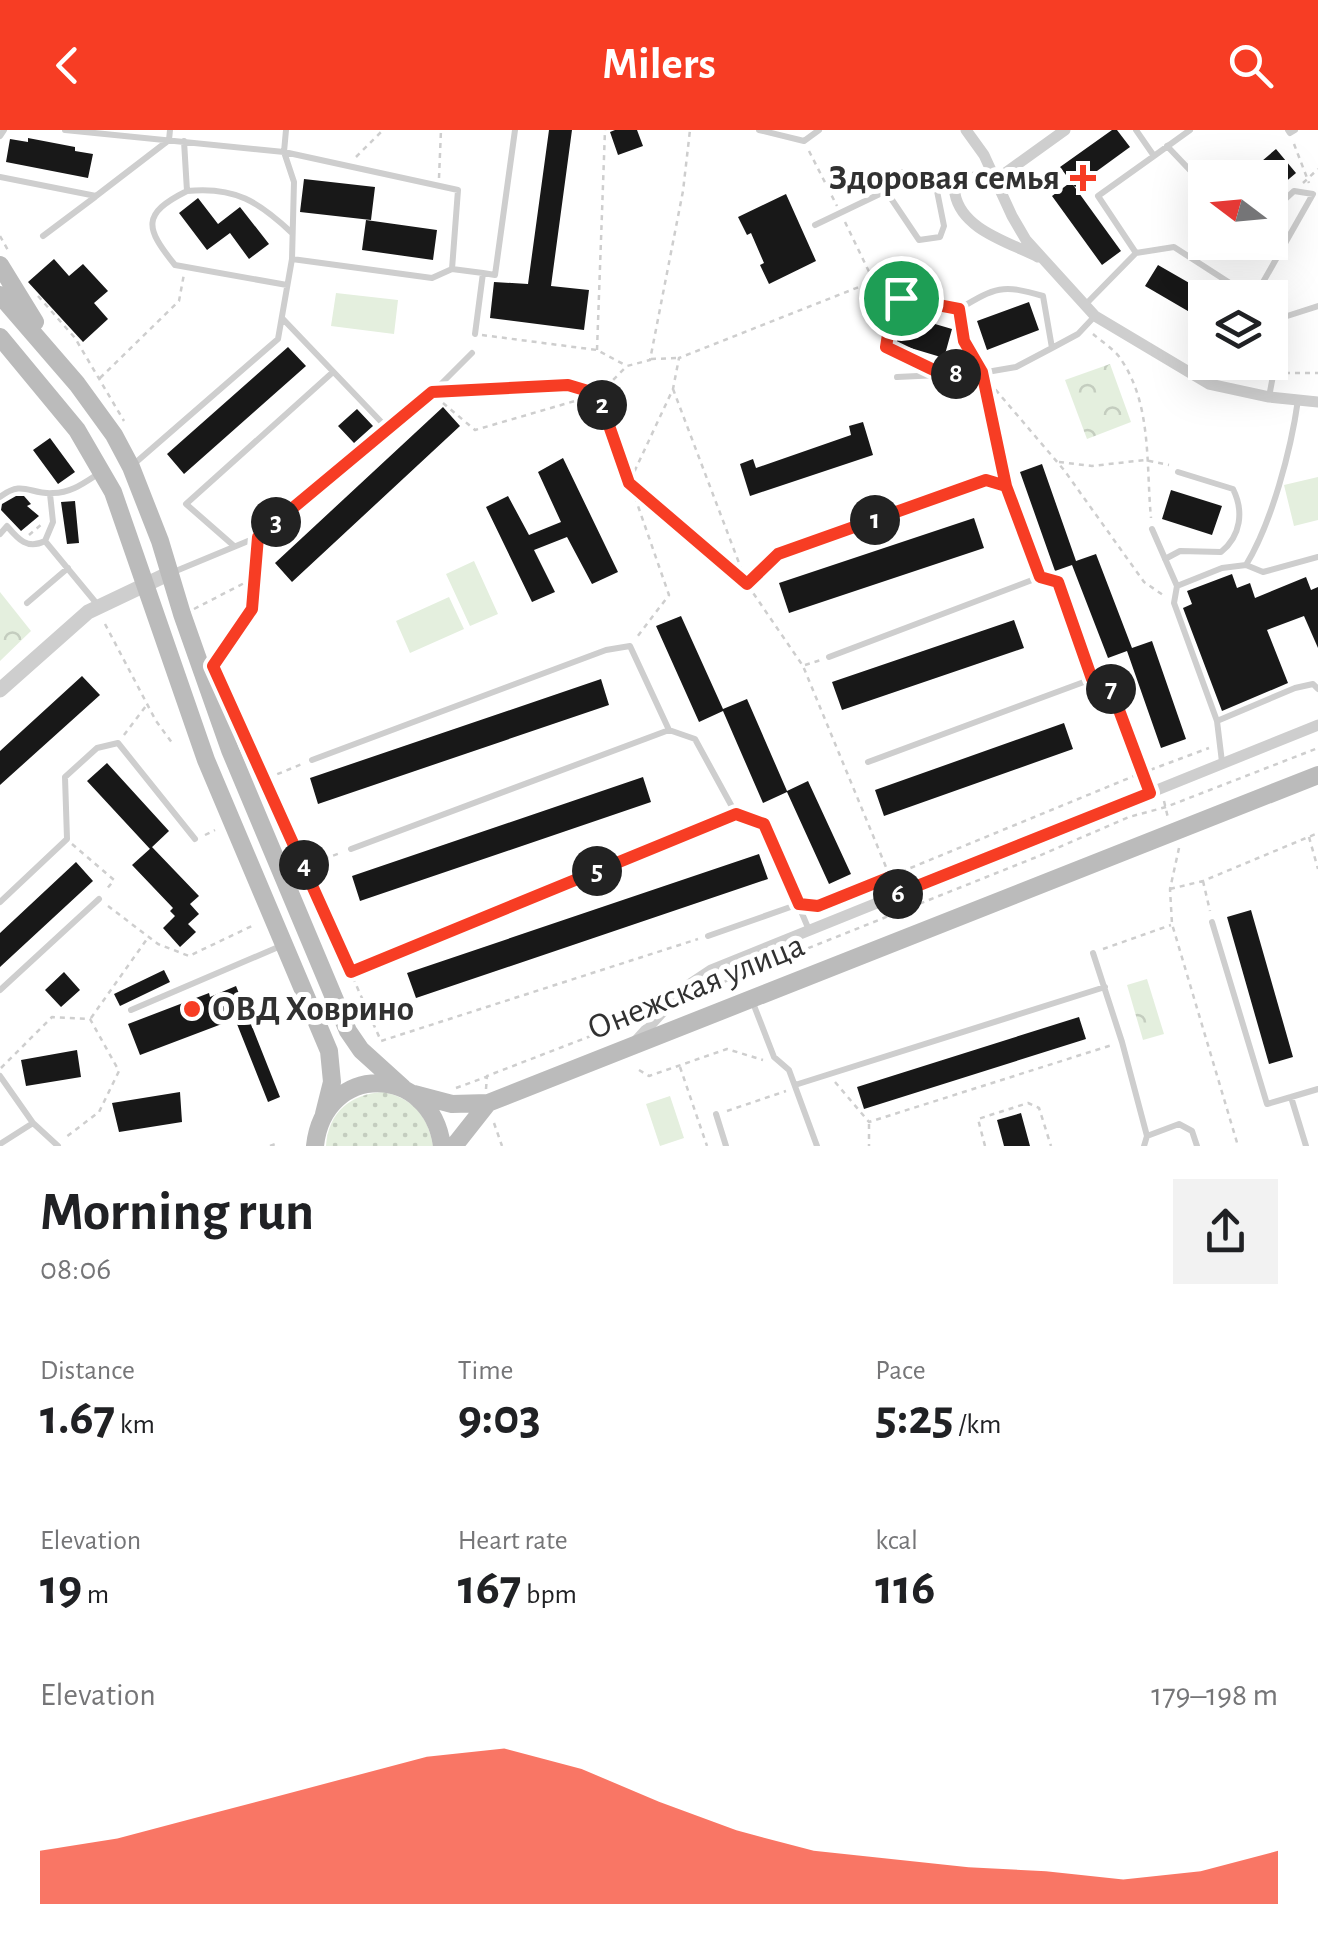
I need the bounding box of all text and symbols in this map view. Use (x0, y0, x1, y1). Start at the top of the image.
icon: back (40, 38, 95, 93)
icon: search (1223, 38, 1278, 93)
text: Milers (602, 42, 716, 87)
north arrow (1188, 160, 1288, 260)
map controls (1188, 160, 1288, 380)
place label: Здоровая семья (829, 161, 1060, 196)
marker: Здоровая семья (1070, 165, 1096, 191)
pin (859, 256, 944, 341)
icon: arrive (874, 271, 929, 326)
button: layers (1188, 280, 1288, 380)
pin: 8 (931, 349, 981, 399)
text: 8 (949, 360, 963, 388)
pin: 2 (577, 380, 627, 430)
text: 2 (595, 391, 609, 419)
pin: 1 (850, 495, 900, 545)
pin: 3 (251, 497, 301, 547)
text: 1 (870, 506, 880, 534)
text: 3 (270, 508, 282, 536)
pin: 7 (1086, 664, 1136, 714)
text: 7 (1105, 675, 1117, 703)
pin: 4 (279, 840, 329, 890)
pin: 5 (572, 846, 622, 896)
text: 4 (297, 851, 311, 879)
text: 5 (591, 857, 603, 885)
pin: 6 (873, 869, 923, 919)
text: 6 (891, 880, 905, 908)
street label: Онежская улица (583, 928, 809, 1046)
place label: ОВД Ховрино (212, 992, 414, 1027)
marker: ОВД Ховрино (181, 998, 203, 1020)
button: share (1173, 1179, 1278, 1284)
text: Morning run (40, 1185, 314, 1240)
text: 08:06 (40, 1253, 111, 1285)
text: Distance (40, 1357, 135, 1385)
text: Time (458, 1357, 513, 1385)
text: Pace (875, 1357, 926, 1385)
text: 1.67 (40, 1393, 115, 1443)
text: 9:03 (458, 1393, 541, 1443)
text: 5:25 (875, 1393, 954, 1443)
text: km (115, 1411, 155, 1439)
text: /km (954, 1411, 1001, 1439)
text: Elevation (40, 1527, 141, 1555)
text: Heart rate (458, 1527, 568, 1555)
text: kcal (875, 1527, 918, 1555)
text: 19 (40, 1563, 82, 1613)
text: 167 (458, 1563, 521, 1613)
text: 116 (875, 1563, 935, 1613)
text: m (82, 1581, 109, 1609)
text: bpm (521, 1581, 577, 1609)
text: Elevation (40, 1679, 156, 1711)
text: 179–198 m (1151, 1679, 1278, 1711)

